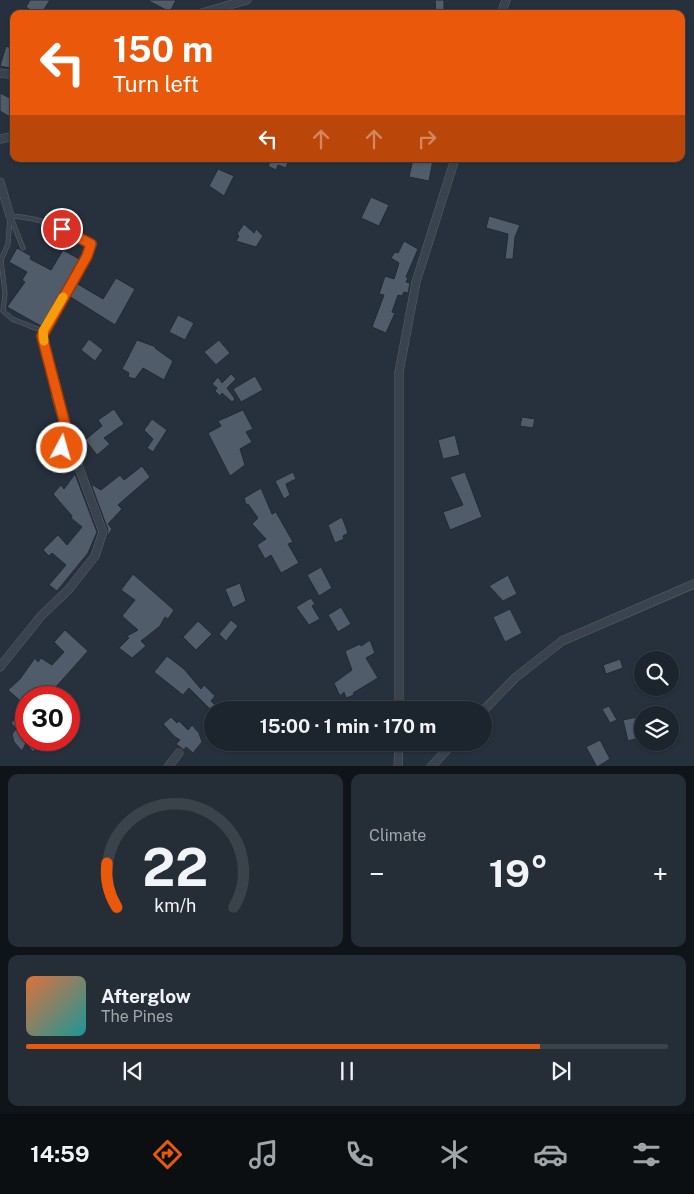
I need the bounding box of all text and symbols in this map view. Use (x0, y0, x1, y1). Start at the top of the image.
text: 150 m (113, 29, 213, 70)
icon: left (30, 30, 95, 95)
text: Turn left (113, 71, 199, 97)
icon: left (254, 125, 282, 153)
icon: ahead (307, 125, 335, 153)
icon: ahead (360, 125, 388, 153)
icon: right (413, 125, 441, 153)
pin (41, 208, 83, 250)
icon: arrive (48, 215, 76, 243)
position arrow (35, 421, 87, 473)
map controls (634, 651, 679, 751)
button: search (634, 651, 679, 696)
speed limit sign: 30 (15, 686, 80, 751)
button: layers (634, 706, 679, 751)
text: 15:00 · 1 min · 170 m (260, 715, 436, 737)
text: Climate (369, 826, 426, 845)
text: 22 (142, 837, 209, 898)
text: 19° (489, 851, 548, 896)
text: − (369, 857, 385, 890)
text: + (652, 857, 668, 890)
text: km/h (154, 895, 197, 916)
text: Afterglow (101, 985, 191, 1007)
text: The Pines (101, 1007, 173, 1026)
icon: previous (119, 1057, 147, 1085)
icon: pause (333, 1057, 361, 1085)
icon: next (547, 1057, 575, 1085)
icon: directions (150, 1137, 185, 1172)
icon: music (246, 1137, 281, 1172)
icon: phone (342, 1137, 377, 1172)
icon: climate (437, 1137, 472, 1172)
icon: car (533, 1137, 568, 1172)
icon: filters (629, 1137, 664, 1172)
text: 14:59 (30, 1141, 89, 1167)

